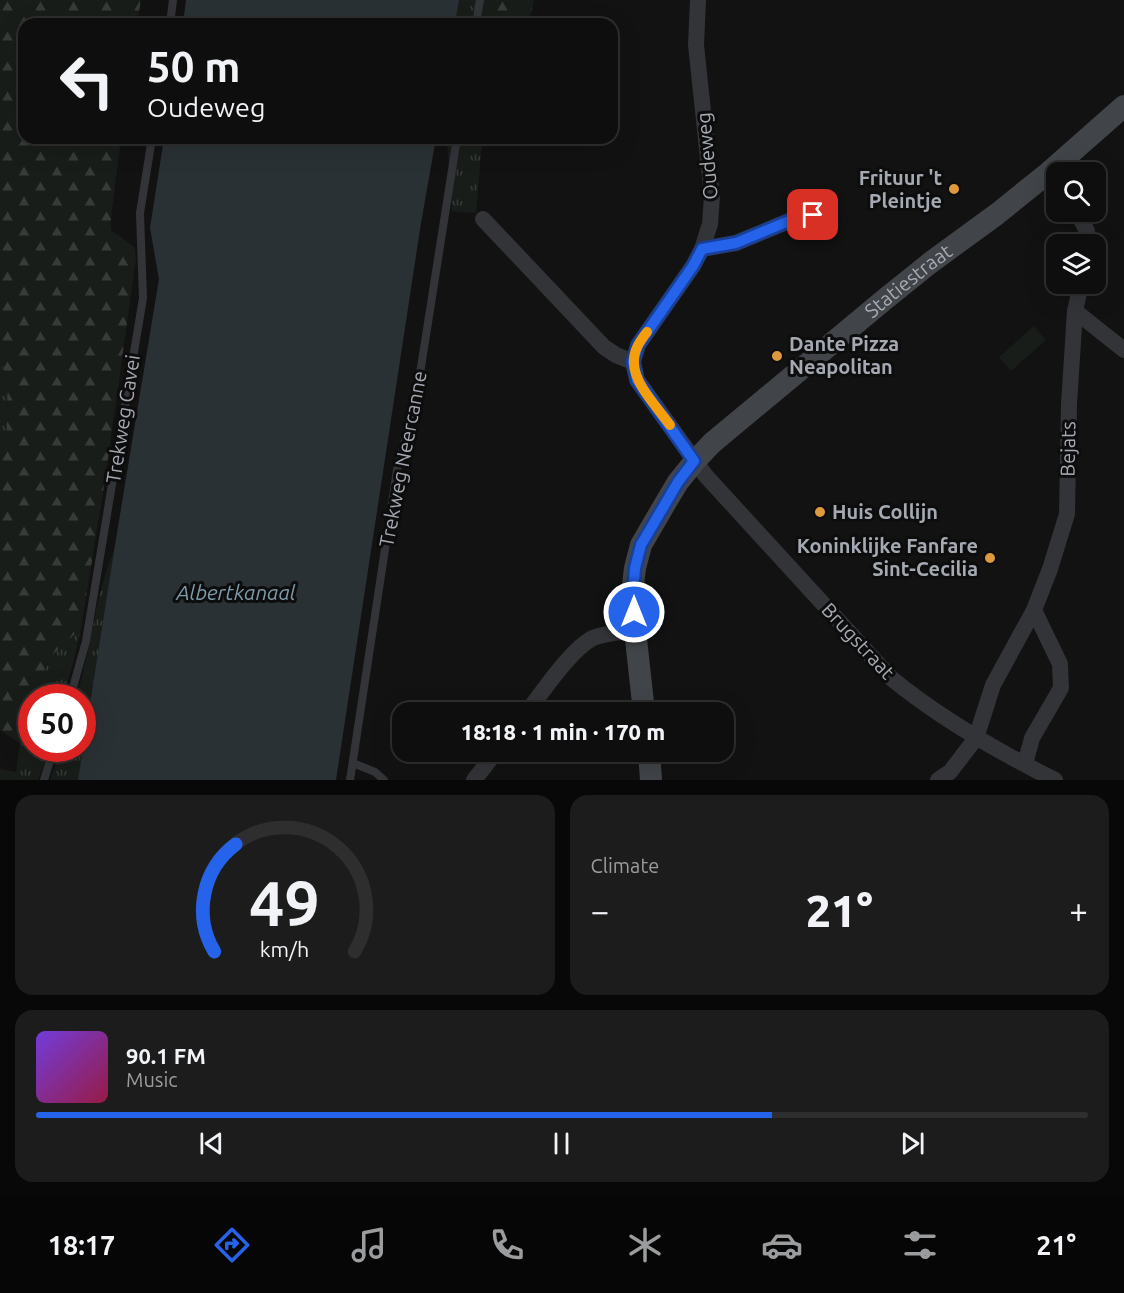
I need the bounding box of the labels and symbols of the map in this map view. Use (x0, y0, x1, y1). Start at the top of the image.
street label: Oudeweg (691, 111, 722, 201)
place label: Frituur 't Pleintje (859, 166, 942, 212)
marker: Frituur 't Pleintje (947, 182, 961, 196)
pin (787, 189, 838, 240)
street label: Statiestraat (860, 239, 956, 322)
place label: Dante Pizza Neapolitan (789, 332, 899, 378)
marker: Dante Pizza Neapolitan (770, 349, 784, 363)
street label: Trekweg Cavei (101, 353, 144, 485)
street label: Trekweg Neercanne (374, 369, 431, 549)
street label: Bejats (1056, 421, 1079, 477)
place label: Huis Collijn (832, 500, 938, 523)
marker: Huis Collijn (813, 505, 827, 519)
place label: Koninklijke Fanfare Sint-Cecilia (797, 534, 978, 580)
marker: Koninklijke Fanfare Sint-Cecilia (983, 551, 997, 565)
water label: Albertkanaal (175, 580, 296, 604)
position arrow (602, 580, 666, 644)
street label: Brugstraat (817, 598, 900, 684)
speed limit sign: 50 (18, 684, 96, 762)

